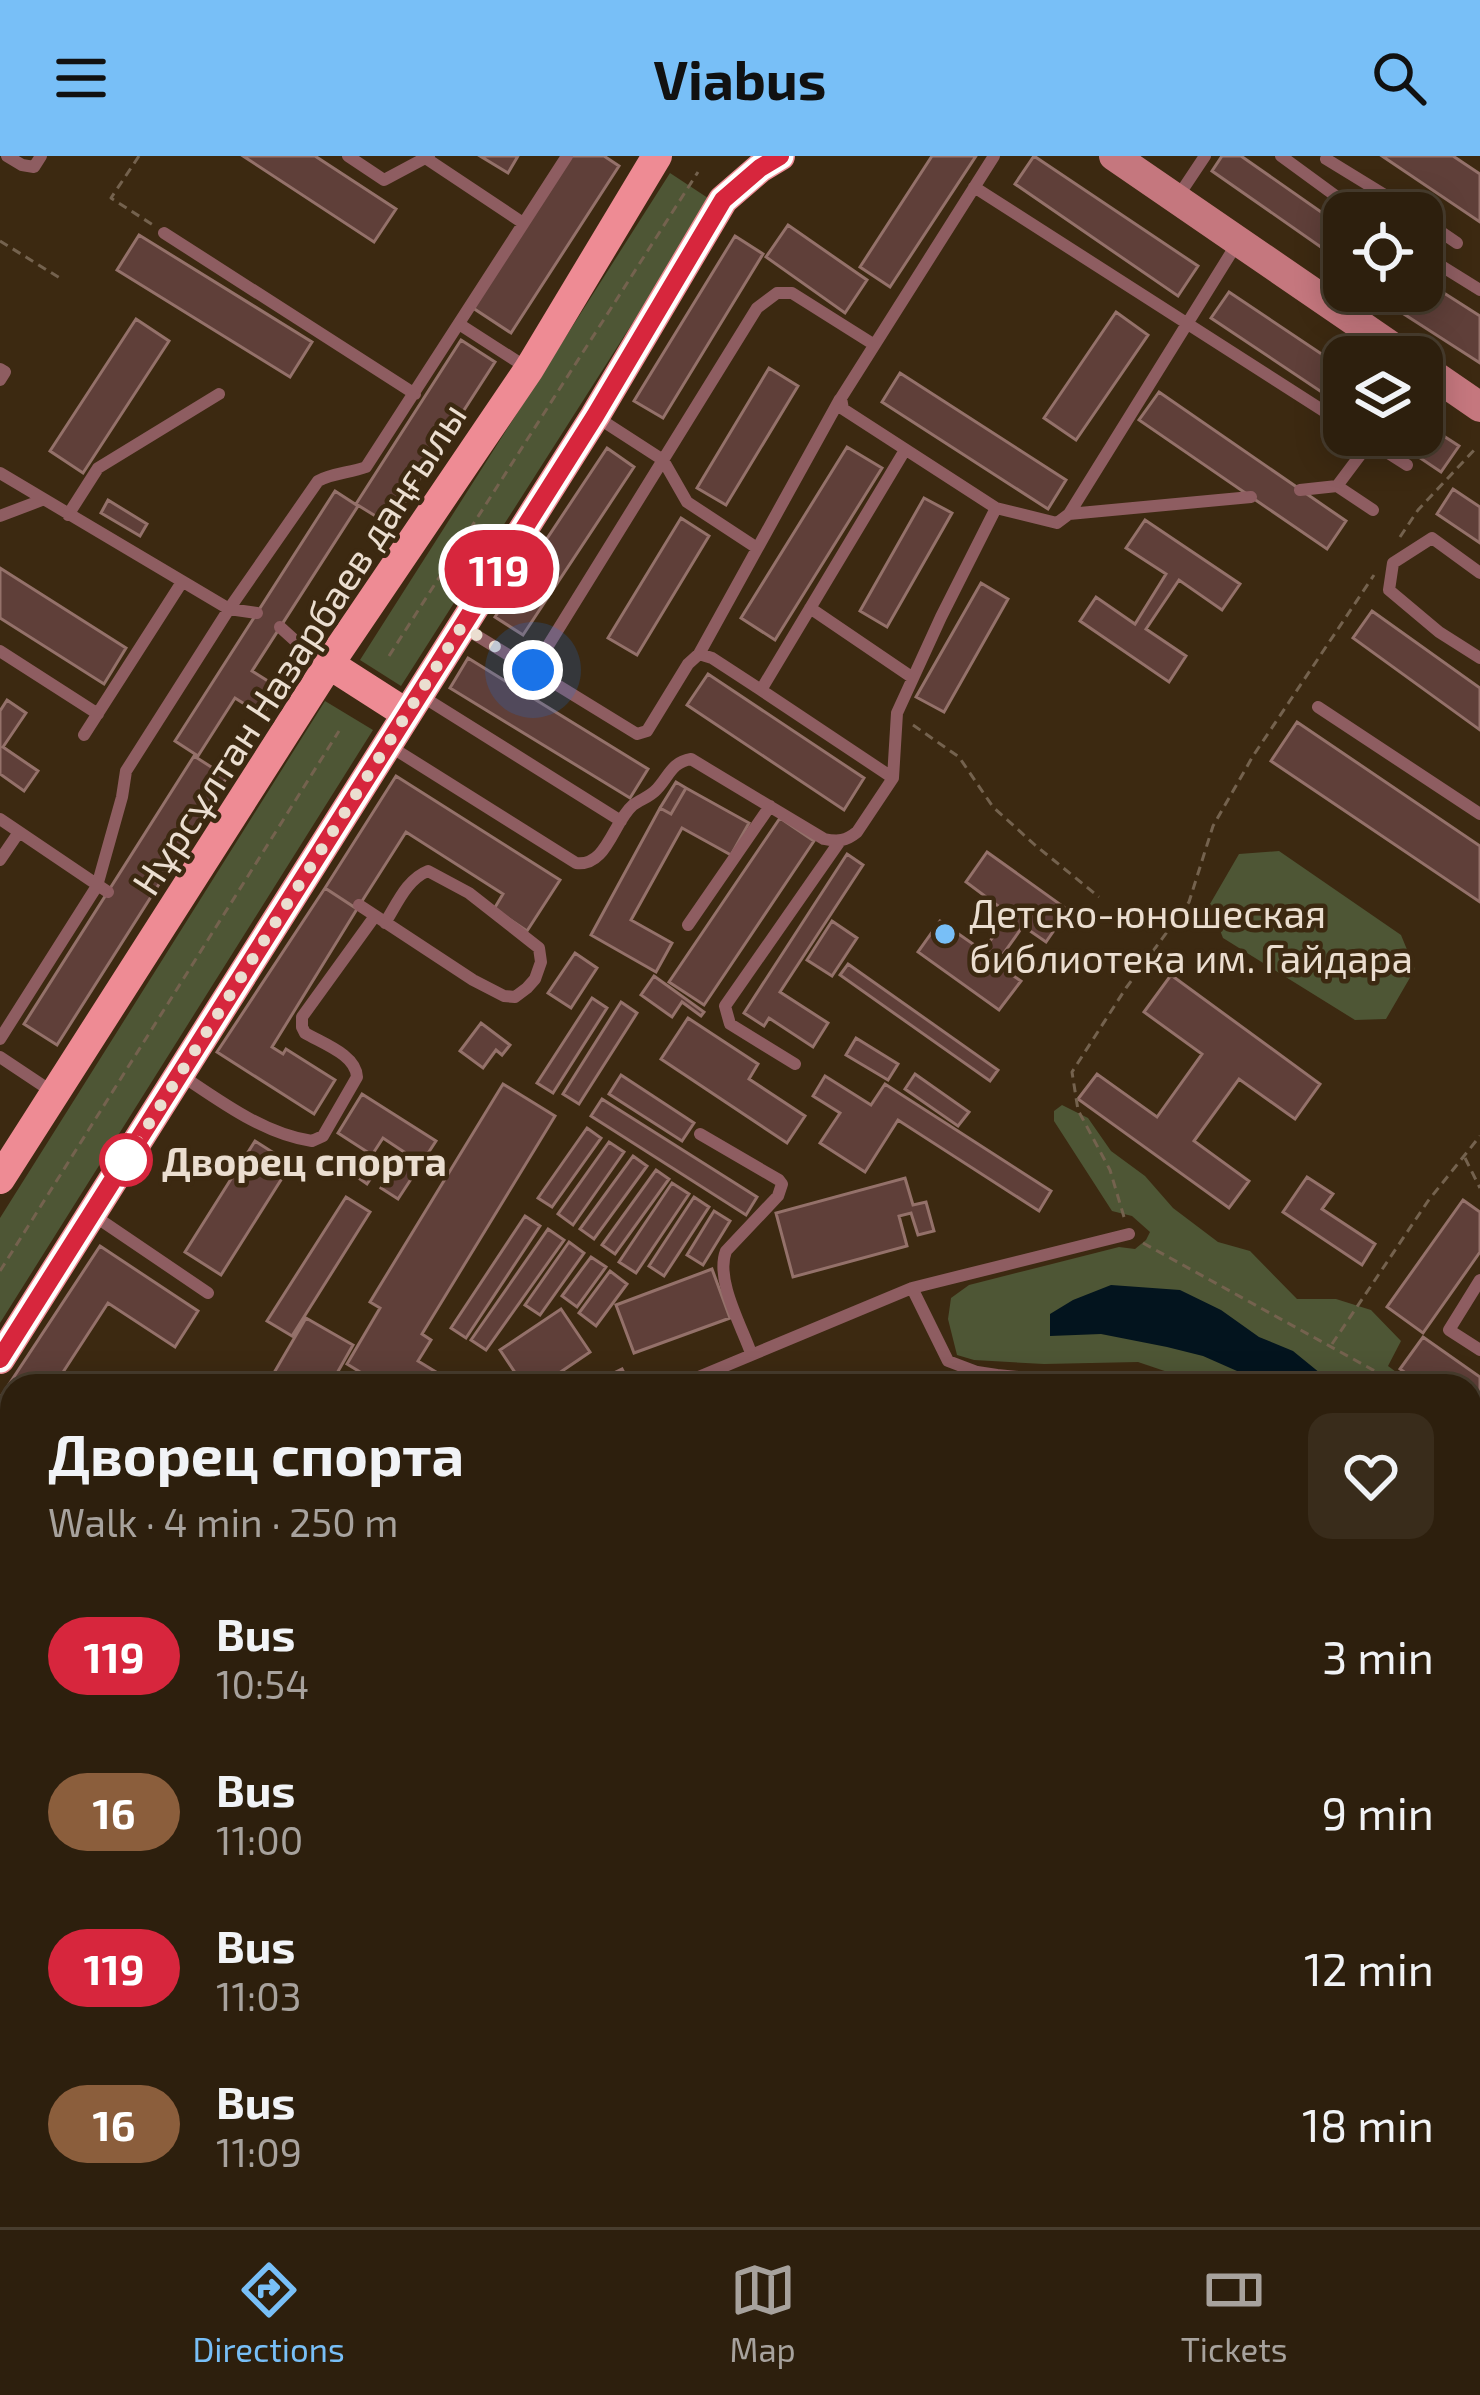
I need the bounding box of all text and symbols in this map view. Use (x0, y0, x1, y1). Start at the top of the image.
icon: menu (48, 45, 114, 111)
icon: search (1366, 45, 1432, 111)
text: Viabus (653, 46, 827, 111)
map controls (1323, 192, 1443, 456)
button: locate (1323, 192, 1443, 312)
button: layers (1323, 336, 1443, 456)
street label: Нұрсұлтан Назарбаев даңғылы (121, 393, 475, 903)
line badge: 119 (430, 530, 568, 608)
text: 119 (468, 544, 530, 594)
your location (503, 640, 563, 700)
place label: Детско-юношеская библиотека им. Гайдара (969, 889, 1413, 981)
marker: Детско-юношеская библиотека им. Гайдара (932, 921, 958, 947)
marker: Дворец спорта (101, 1135, 151, 1185)
place label: Дворец спорта (162, 1137, 447, 1184)
button: heart (1308, 1413, 1434, 1539)
text: Дворец спорта (48, 1419, 464, 1487)
text: Walk · 4 min · 250 m (48, 1498, 399, 1545)
text: Bus (216, 1606, 295, 1660)
text: 3 min (1322, 1629, 1434, 1683)
text: 119 (83, 1631, 145, 1681)
text: 10:54 (216, 1660, 309, 1707)
text: Bus (216, 1762, 295, 1816)
text: 9 min (1321, 1785, 1434, 1839)
text: 16 (93, 1787, 135, 1837)
text: 11:00 (216, 1816, 303, 1863)
text: Bus (216, 1918, 295, 1972)
text: 12 min (1304, 1941, 1434, 1995)
text: 119 (83, 1943, 145, 1993)
text: 11:03 (216, 1972, 301, 2019)
text: Bus (216, 2074, 295, 2128)
text: 18 min (1302, 2097, 1434, 2151)
text: 16 (93, 2099, 135, 2149)
text: 11:09 (216, 2128, 302, 2175)
tab: Directions (192, 2257, 345, 2369)
tab: Map (730, 2257, 796, 2369)
tab: Tickets (1181, 2257, 1288, 2369)

